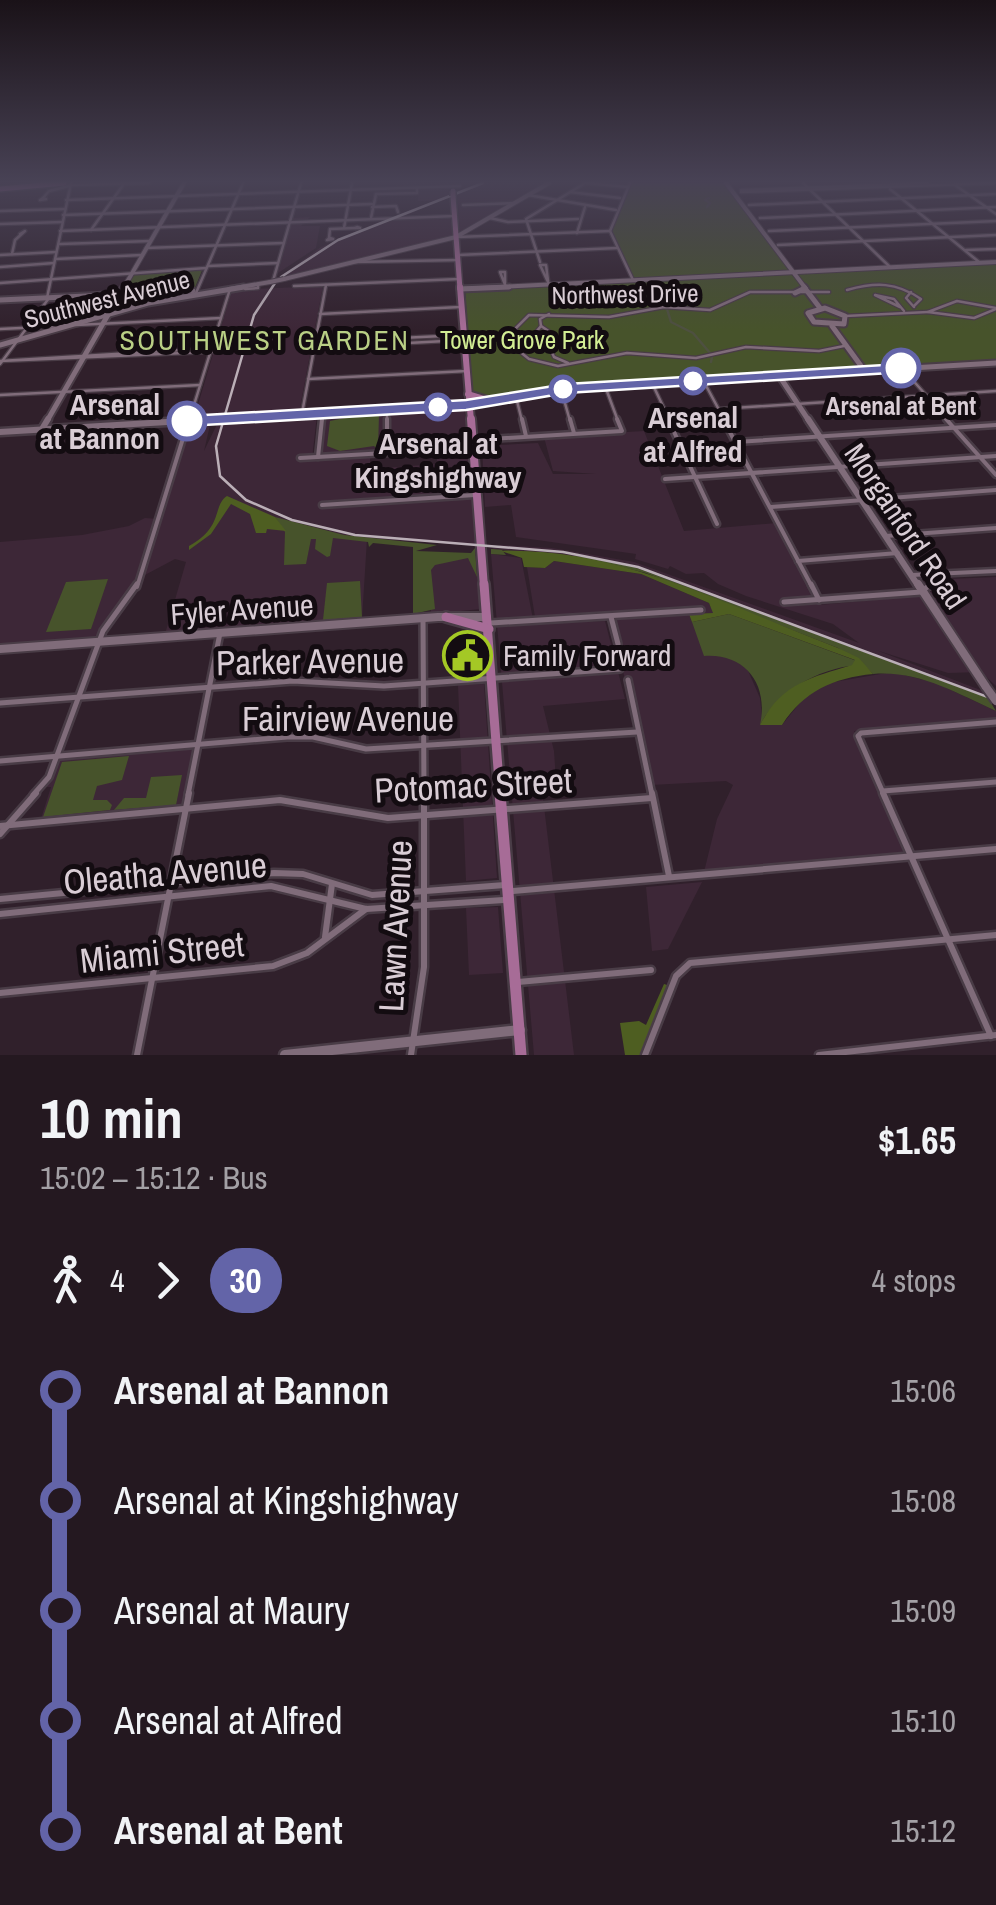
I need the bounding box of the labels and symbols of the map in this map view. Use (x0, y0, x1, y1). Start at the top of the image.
street label: Southwest Avenue (21, 262, 193, 336)
street label: Northwest Drive (551, 276, 699, 312)
district label: SOUTHWEST GARDEN (120, 321, 410, 359)
park label: Tower Grove Park (440, 323, 605, 357)
marker: Arsenal at Bent (882, 349, 920, 387)
marker: Arsenal at Alfred (680, 368, 706, 394)
unlabelled marker (550, 376, 576, 402)
place label: Arsenal at Bannon (40, 384, 160, 458)
place label: Arsenal at Bent (826, 389, 976, 423)
marker: Arsenal at Kingshighway (425, 394, 451, 420)
place label: Arsenal at Alfred (644, 397, 742, 471)
marker: Arsenal at Bannon (168, 402, 206, 440)
place label: Arsenal at Kingshighway (355, 423, 522, 497)
street label: Morganford Road (836, 435, 976, 617)
street label: Fyler Avenue (169, 584, 315, 634)
public building icon: Family Forward (442, 629, 494, 681)
place label: Family Forward (503, 635, 671, 675)
street label: Parker Avenue (216, 636, 404, 686)
street label: Fairview Avenue (242, 695, 454, 742)
street label: Potomac Street (373, 756, 573, 814)
street label: Lawn Avenue (367, 839, 423, 1013)
street label: Oleatha Avenue (61, 841, 269, 905)
street label: Miami Street (78, 920, 246, 984)

